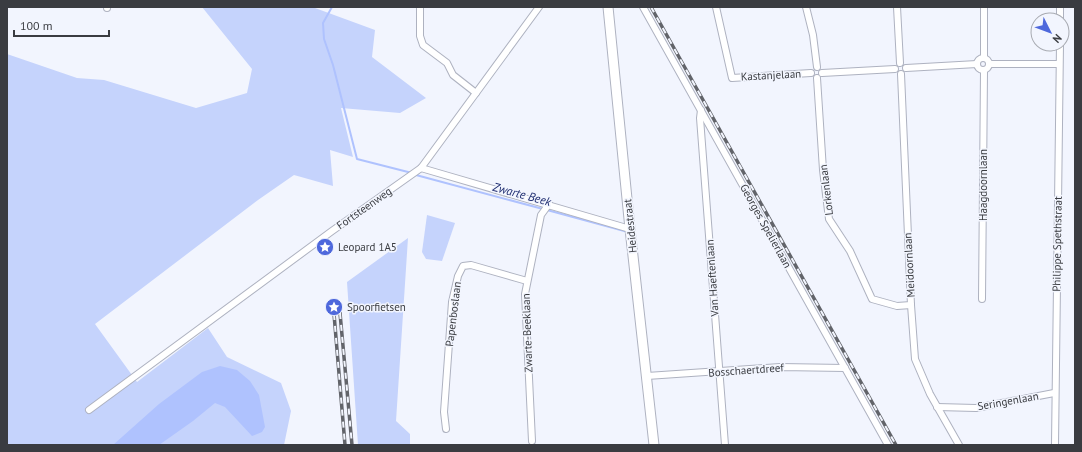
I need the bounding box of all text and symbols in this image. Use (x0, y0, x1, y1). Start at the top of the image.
scale bar (14, 12, 109, 38)
north arrow (1030, 12, 1070, 52)
text: 100 m (20, 18, 53, 33)
text: N (1050, 31, 1065, 46)
street label: Kastanjelaan (740, 66, 802, 84)
street label: Haagdoornlaan (976, 149, 990, 221)
street label: Lorkenlaan (816, 164, 836, 216)
water label: Zwarte Beek (490, 179, 553, 209)
street label: Georges Spelierlaan (737, 182, 795, 270)
street label: Fortsteenweg (334, 184, 394, 232)
street label: Philippe Spethstraat (1049, 196, 1065, 292)
street label: Heidestraat (620, 198, 640, 254)
street label: Meidoornlaan (900, 232, 918, 298)
place icon: Leopard 1A5 (315, 237, 335, 257)
street label: Van Haeftenlaan (702, 239, 722, 318)
place label: Leopard 1A5 (338, 240, 397, 254)
street label: Papenboslaan (442, 281, 464, 347)
street label: Zwarte-Beeklaan (519, 293, 535, 373)
place icon: Spoorfietsen (324, 297, 344, 317)
place label: Spoorfietsen (347, 300, 406, 314)
street label: Bosschaertdreef (708, 360, 785, 380)
street label: Seringenlaan (976, 389, 1040, 413)

